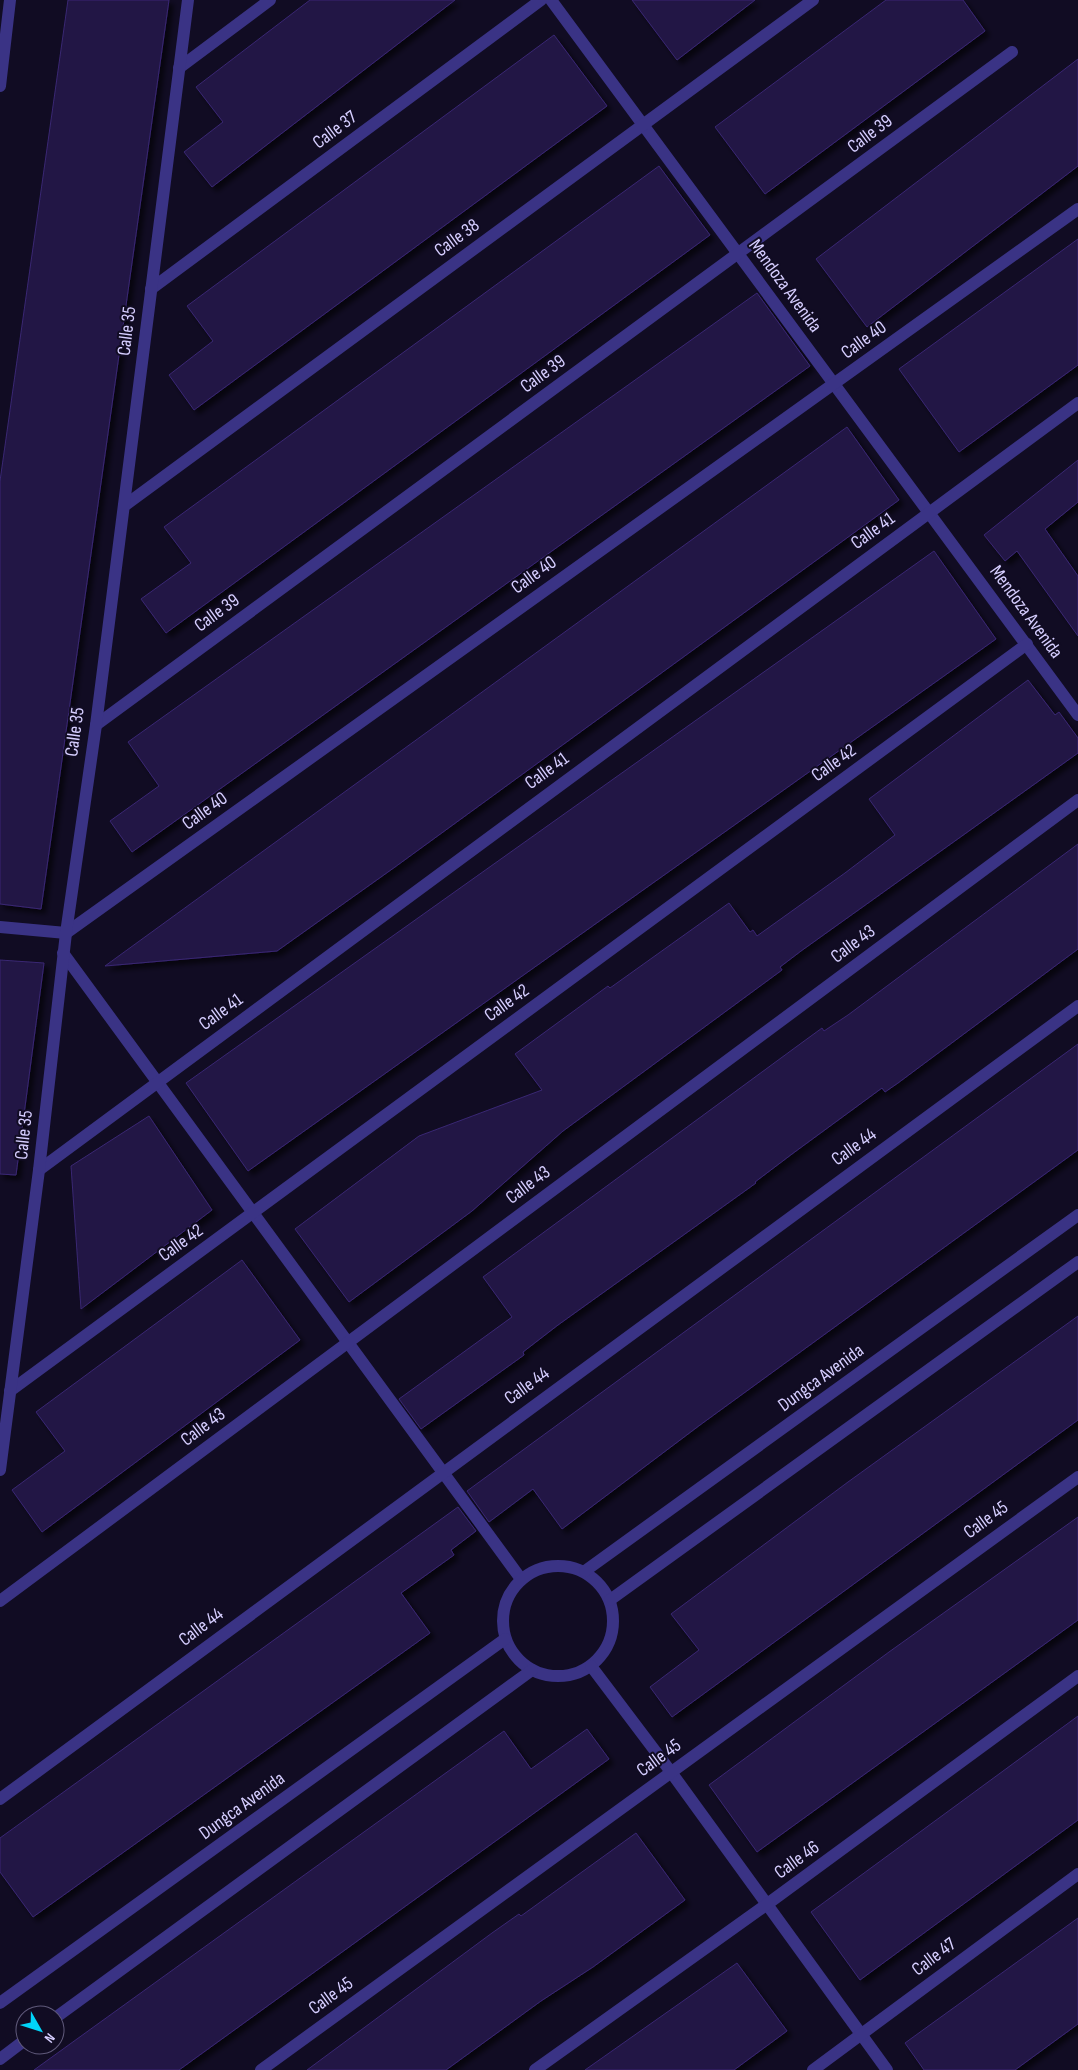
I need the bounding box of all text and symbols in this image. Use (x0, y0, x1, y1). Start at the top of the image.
street label: Calle 37 (308, 106, 362, 154)
street label: Calle 39 (843, 110, 897, 158)
street label: Calle 38 (430, 214, 484, 262)
street label: Mendoza Avenida (744, 235, 826, 337)
street label: Calle 35 (113, 305, 141, 357)
street label: Calle 40 (837, 316, 891, 364)
street label: Calle 39 (516, 350, 570, 398)
street label: Calle 41 (847, 507, 900, 555)
street label: Calle 40 (507, 551, 561, 599)
street label: Mendoza Avenida (985, 561, 1067, 663)
street label: Calle 39 (190, 589, 244, 637)
street label: Calle 35 (60, 706, 90, 758)
street label: Calle 42 (807, 739, 861, 787)
street label: Calle 41 (521, 747, 574, 795)
street label: Calle 40 (178, 787, 232, 835)
street label: Calle 43 (826, 920, 880, 968)
street label: Calle 42 (480, 979, 534, 1027)
street label: Calle 41 (195, 988, 248, 1036)
street label: Calle 35 (10, 1109, 38, 1161)
street label: Calle 44 (827, 1123, 881, 1171)
street label: Calle 43 (501, 1161, 555, 1209)
street label: Calle 42 (154, 1219, 208, 1267)
street label: Dungca Avenida (774, 1339, 868, 1417)
street label: Calle 44 (500, 1362, 554, 1410)
street label: Calle 43 (176, 1403, 230, 1451)
street label: Calle 45 (959, 1496, 1013, 1544)
street label: Calle 44 (174, 1603, 228, 1651)
street label: Calle 45 (632, 1734, 686, 1782)
street label: Dungca Avenida (195, 1767, 289, 1845)
street label: Calle 46 (770, 1836, 824, 1884)
street label: Calle 47 (907, 1933, 961, 1981)
street label: Calle 45 (304, 1972, 358, 2020)
north arrow (15, 2005, 65, 2055)
text: N (41, 2030, 59, 2046)

